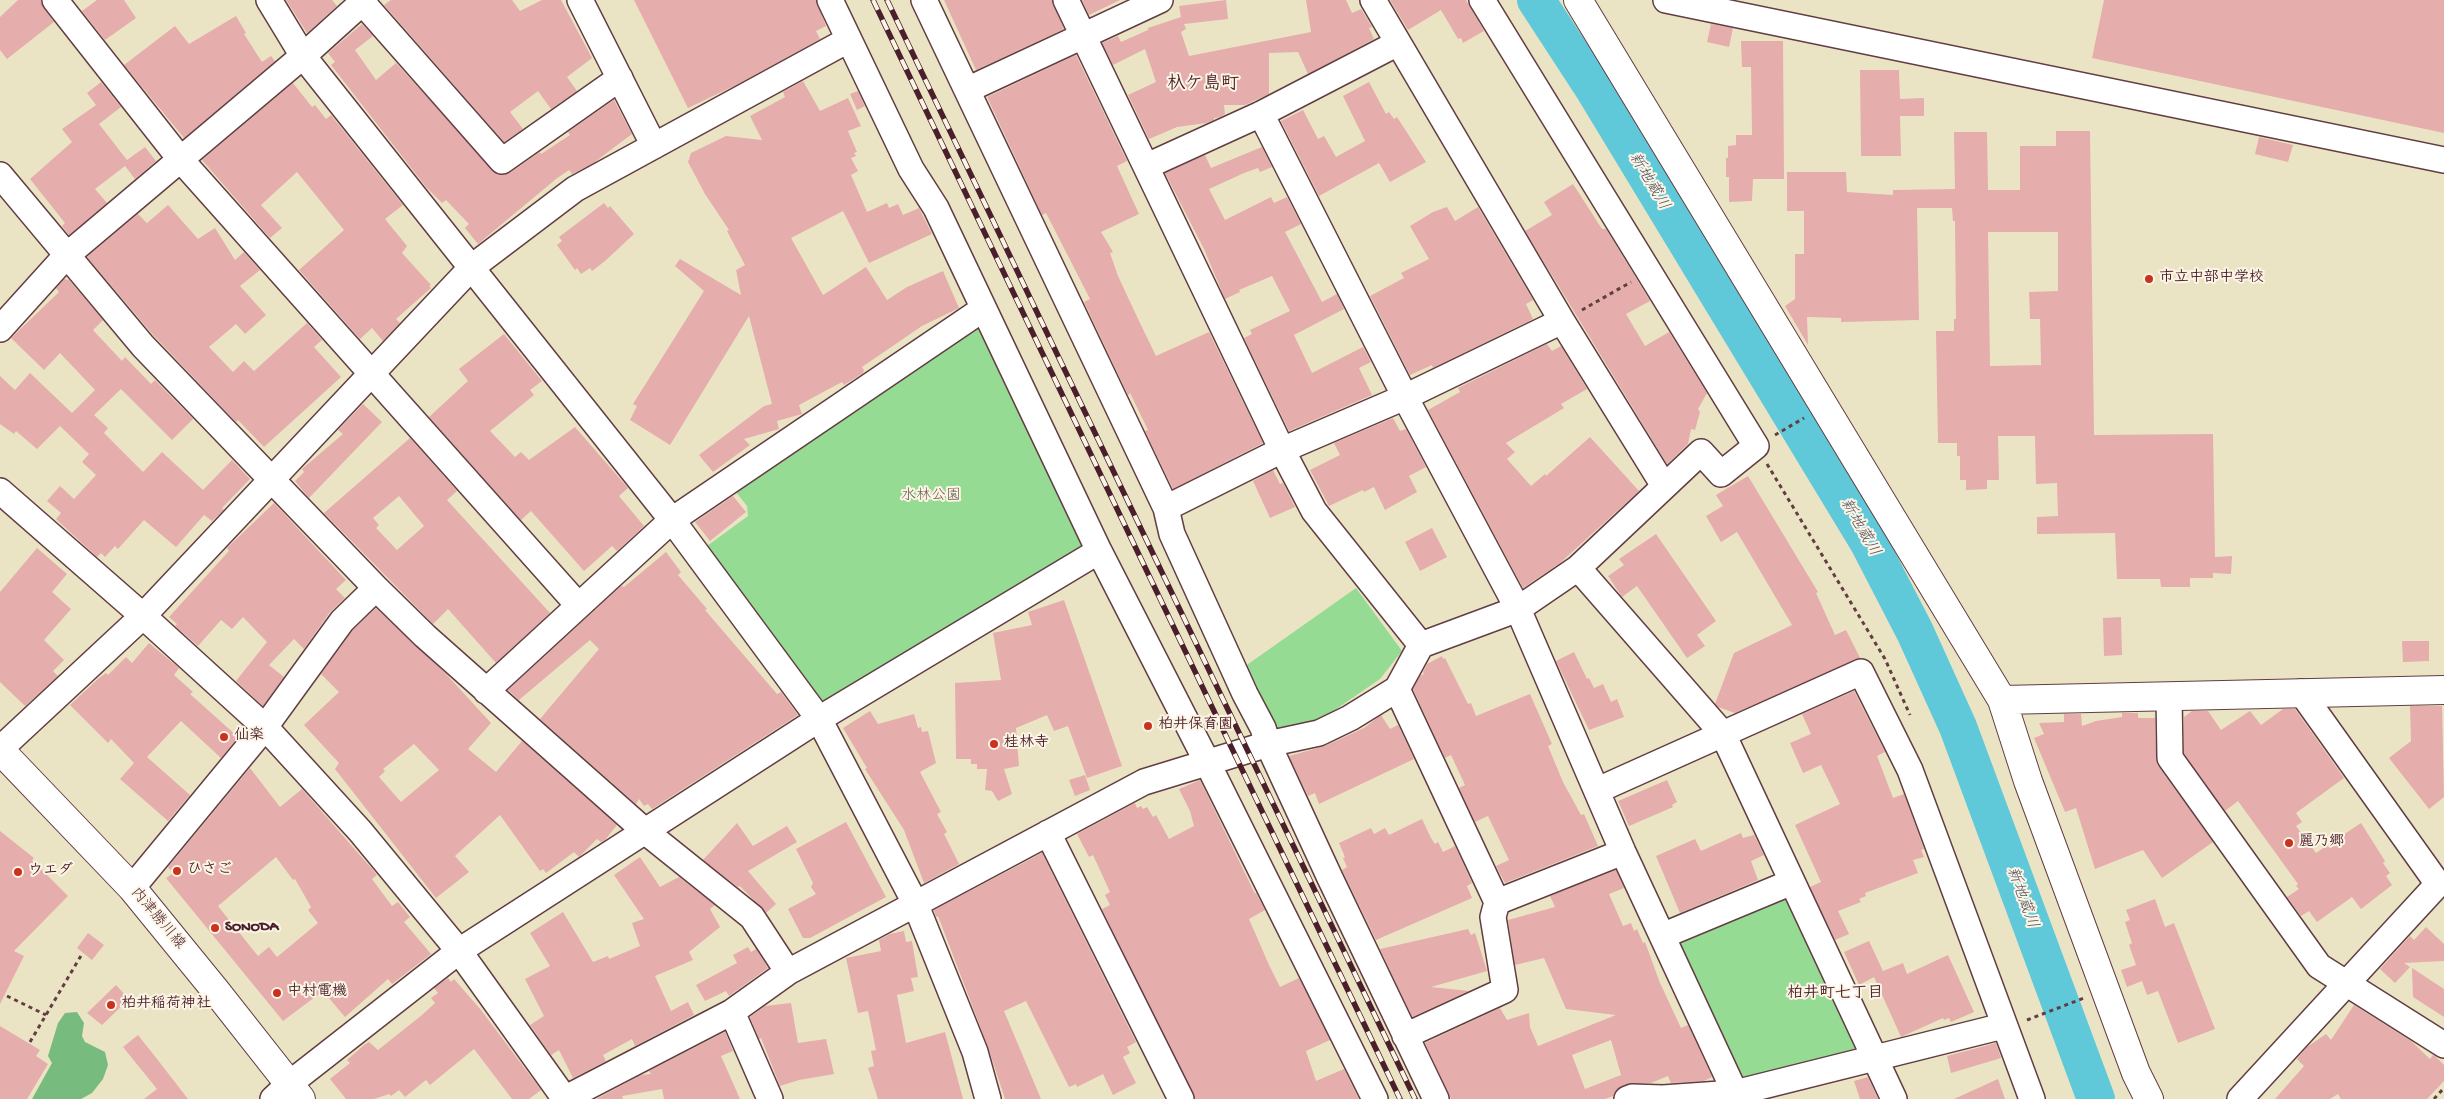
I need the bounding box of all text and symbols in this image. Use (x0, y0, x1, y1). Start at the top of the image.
district label: 杁ケ島町 (1167, 74, 1239, 96)
water label: 新地蔵川 (1623, 150, 1673, 214)
place label: 市立中部中学校 (2159, 270, 2264, 288)
marker: 市立中部中学校 (2143, 273, 2155, 285)
park label: 水林公園 (901, 488, 961, 506)
water label: 新地蔵川 (1835, 495, 1883, 561)
place label: 柏井保育園 (1158, 717, 1233, 735)
marker: 柏井保育園 (1142, 720, 1154, 732)
place label: 仙楽 (234, 728, 264, 746)
marker: 仙楽 (218, 731, 230, 743)
place label: 桂林寺 (1004, 735, 1049, 753)
marker: 桂林寺 (988, 738, 1000, 750)
place label: 麗乃郷 (2299, 834, 2344, 852)
marker: 麗乃郷 (2283, 837, 2295, 849)
place label: ひさご (187, 862, 232, 880)
place label: ウエダ (28, 863, 73, 881)
marker: ひさご (171, 865, 183, 877)
water label: 新地蔵川 (2001, 865, 2041, 931)
marker: ウエダ (12, 866, 24, 878)
street label: 内津勝川線 (126, 884, 188, 954)
place label: SONODA (225, 919, 278, 937)
marker: SONODA (209, 922, 221, 934)
place label: 中村電機 (287, 984, 347, 1002)
district label: 柏井町七丁目 (1787, 985, 1883, 1005)
marker: 中村電機 (271, 987, 283, 999)
place label: 柏井稲荷神社 (121, 996, 211, 1014)
marker: 柏井稲荷神社 (105, 999, 117, 1011)

